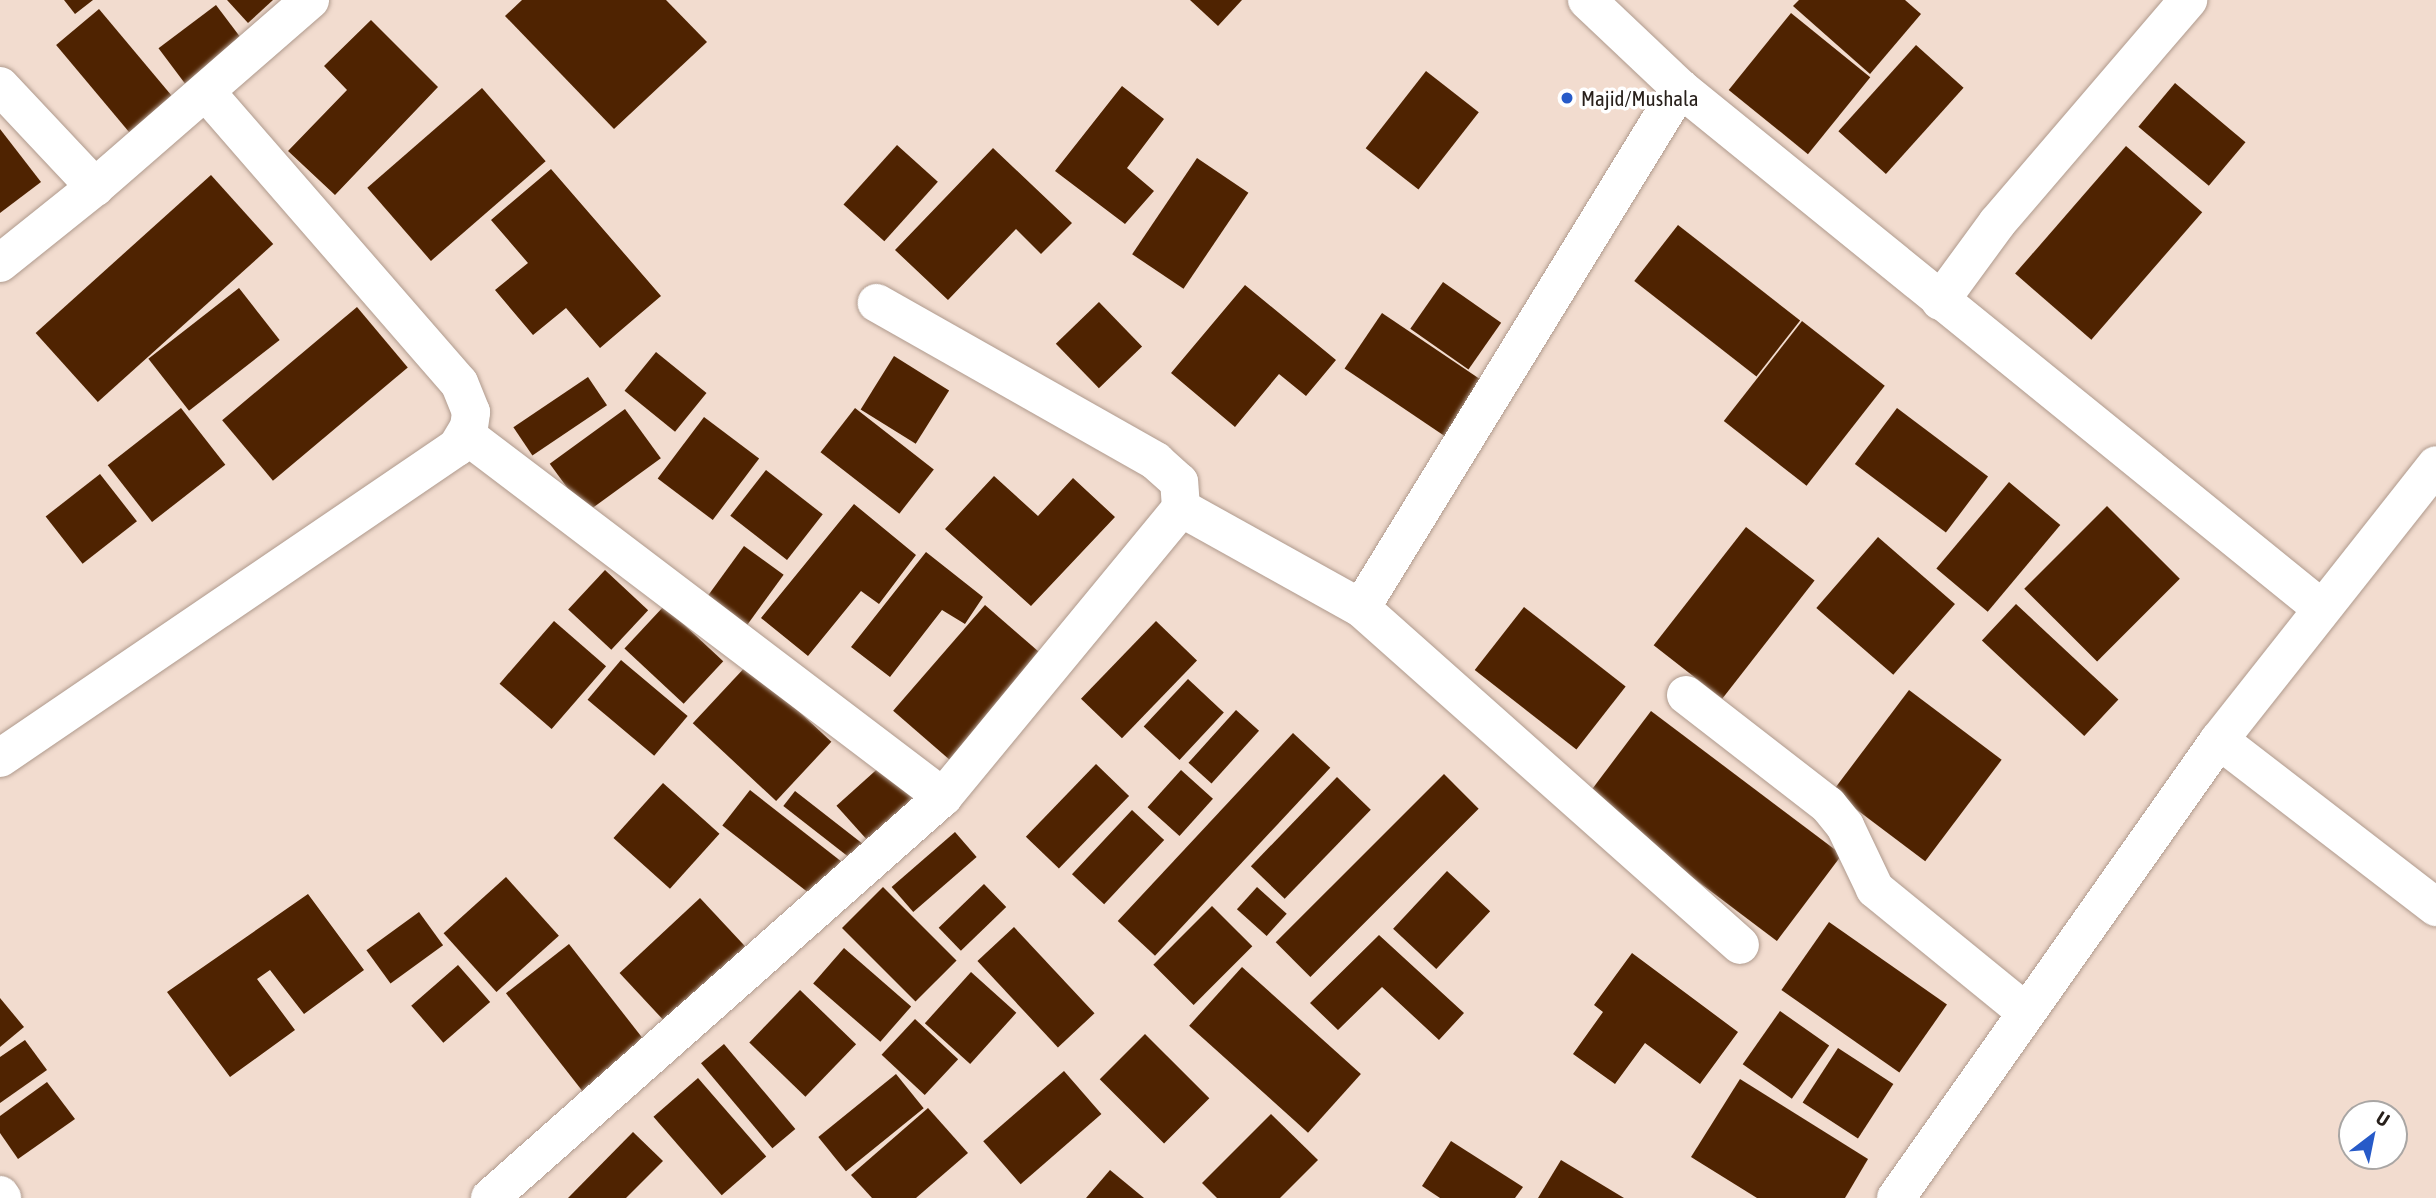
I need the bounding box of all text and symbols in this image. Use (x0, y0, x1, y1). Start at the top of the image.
place label: Majid/Mushala (1581, 85, 1698, 111)
marker: Majid/Mushala (1559, 90, 1575, 106)
north arrow (2338, 1100, 2408, 1170)
text: U (2372, 1107, 2394, 1131)

